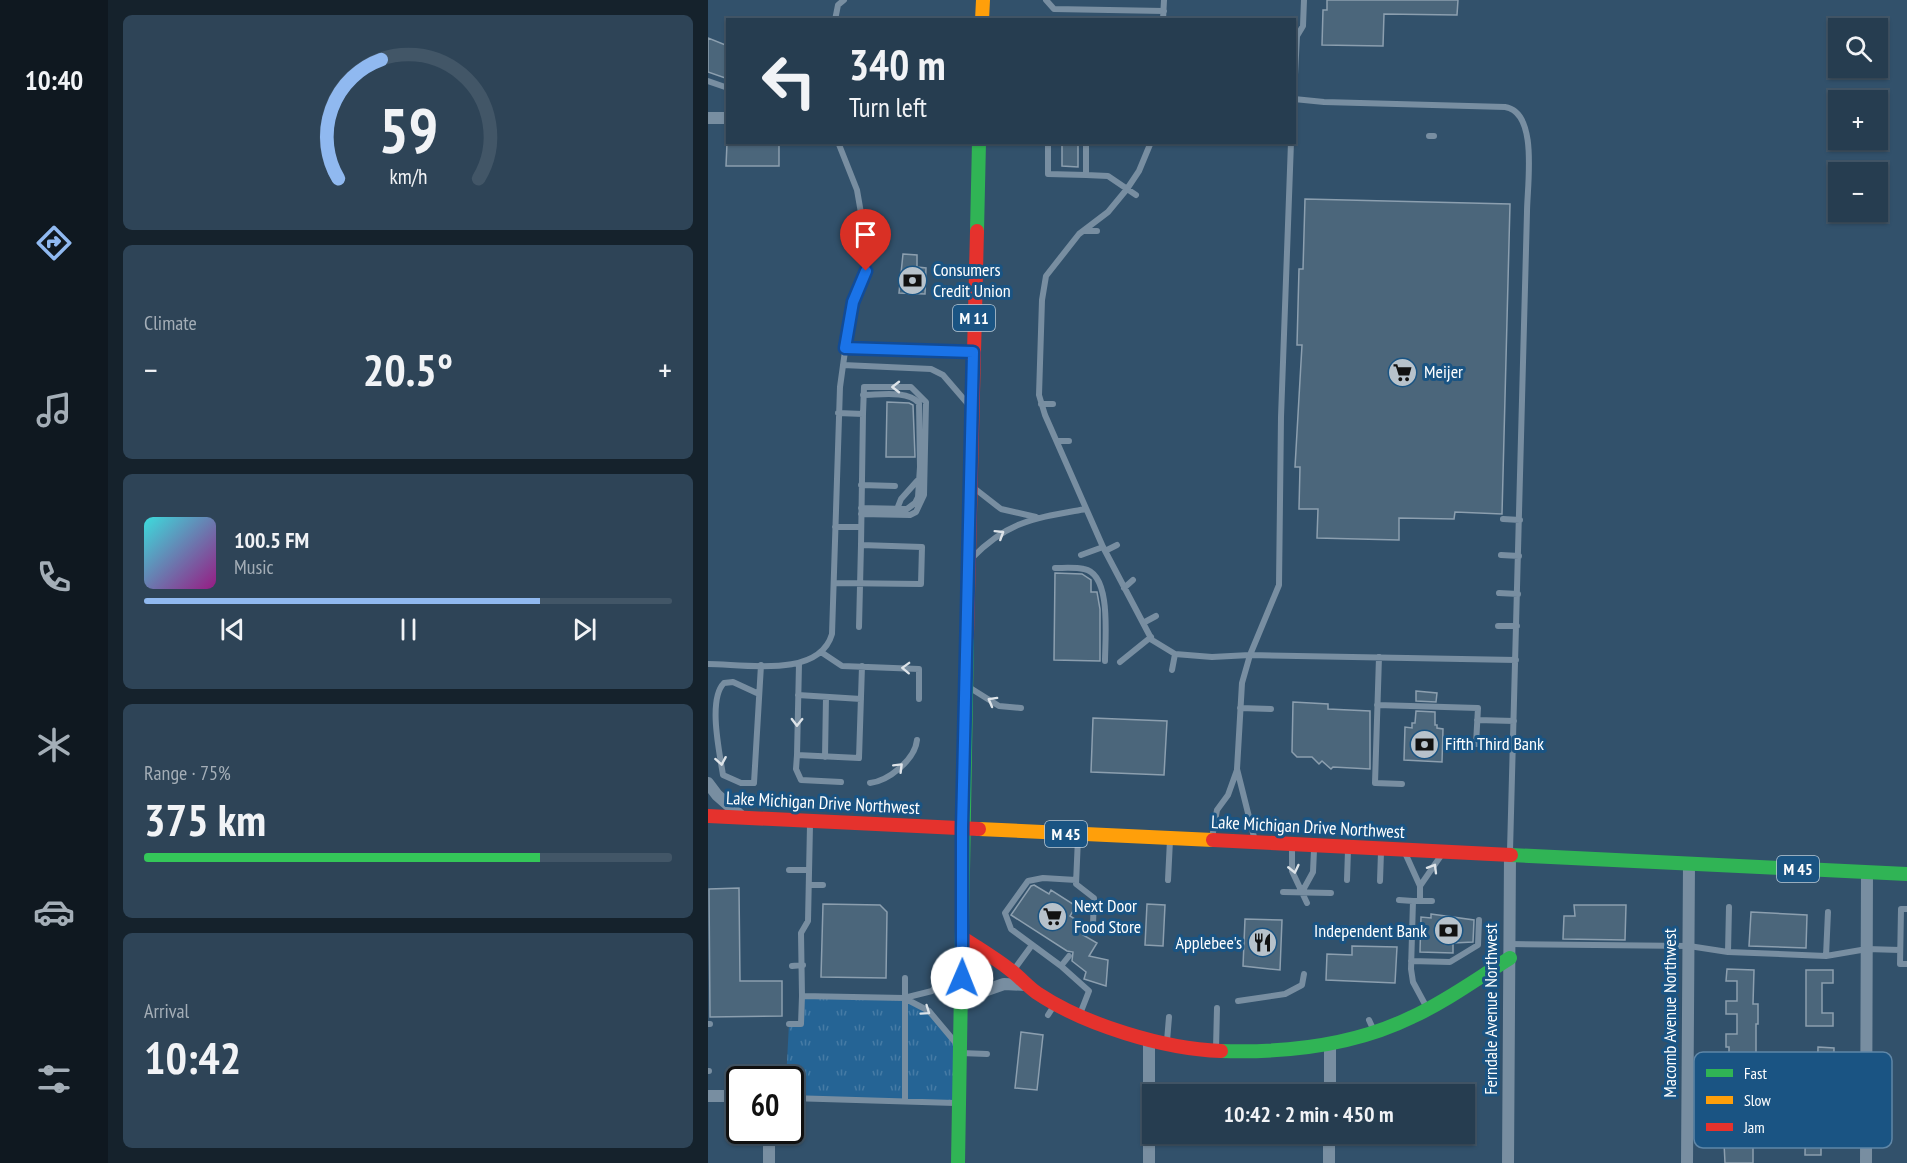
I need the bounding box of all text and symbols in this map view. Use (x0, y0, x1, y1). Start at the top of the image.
map controls (1828, 18, 1888, 222)
button: search (1828, 18, 1888, 78)
text: 340 m (849, 37, 946, 92)
icon: left (750, 42, 828, 120)
text: 10:40 (25, 63, 83, 97)
text: 59 (378, 89, 438, 170)
text: Turn left (849, 90, 927, 124)
button: + (1828, 90, 1888, 150)
button: − (1828, 162, 1888, 222)
text: km/h (389, 163, 427, 191)
pin (840, 209, 891, 271)
icon: arrive (849, 218, 882, 251)
icon: directions (33, 222, 75, 264)
place label: Consumers Credit Union (933, 258, 1011, 302)
bank icon: Consumers Credit Union (896, 264, 928, 296)
road number: M 11 (953, 305, 995, 331)
text: Climate (144, 310, 197, 336)
text: 20.5° (363, 340, 453, 398)
text: − (144, 348, 158, 391)
text: + (658, 348, 672, 391)
supermarket icon: Meijer (1387, 356, 1419, 388)
place label: Meijer (1424, 360, 1463, 383)
one-way arrow (891, 381, 900, 393)
icon: music (33, 389, 75, 431)
text: 100.5 FM (234, 526, 309, 554)
one-way arrow (994, 529, 1004, 541)
text: Music (234, 554, 274, 580)
icon: phone (33, 556, 75, 598)
icon: previous (216, 613, 249, 646)
icon: pause (392, 613, 425, 646)
icon: next (568, 613, 601, 646)
one-way arrow (901, 662, 910, 675)
one-way arrow (988, 697, 999, 709)
one-way arrow (791, 718, 804, 727)
icon: climate (33, 724, 75, 766)
bank icon: Fifth Third Bank (1408, 728, 1440, 760)
place label: Fifth Third Bank (1445, 732, 1544, 755)
one-way arrow (714, 755, 727, 765)
text: Range · 75% (144, 760, 231, 786)
one-way arrow (891, 764, 902, 775)
street label: Lake Michigan Drive Northwest (726, 786, 920, 819)
text: 375 km (144, 790, 266, 848)
street label: Lake Michigan Drive Northwest (1211, 810, 1405, 843)
road number: M 45 (1045, 821, 1087, 847)
road number: M 45 (1777, 856, 1819, 882)
one-way arrow (1287, 864, 1300, 874)
one-way arrow (1425, 864, 1437, 874)
icon: car (33, 891, 75, 933)
place label: Next Door Food Store (1074, 894, 1141, 938)
supermarket icon: Next Door Food Store (1037, 900, 1069, 932)
bank icon: Independent Bank (1432, 915, 1464, 947)
place label: Independent Bank (1314, 919, 1427, 942)
street label: Ferndale Avenue Northwest (1479, 923, 1502, 1095)
restaurant icon: Applebee's (1247, 927, 1279, 959)
street label: Macomb Avenue Northwest (1658, 928, 1681, 1098)
place label: Applebee's (1175, 931, 1242, 954)
position arrow (930, 946, 994, 1010)
text: Arrival (144, 998, 189, 1024)
one-way arrow (919, 1004, 930, 1015)
text: 10:42 (144, 1028, 241, 1086)
legend (1694, 1052, 1892, 1148)
icon: filters (33, 1058, 75, 1100)
text: Fast (1744, 1063, 1767, 1083)
speed limit sign: 60 (726, 1066, 804, 1144)
text: Slow (1744, 1090, 1771, 1110)
text: 10:42 · 2 min · 450 m (1223, 1100, 1394, 1128)
text: Jam (1743, 1117, 1765, 1137)

